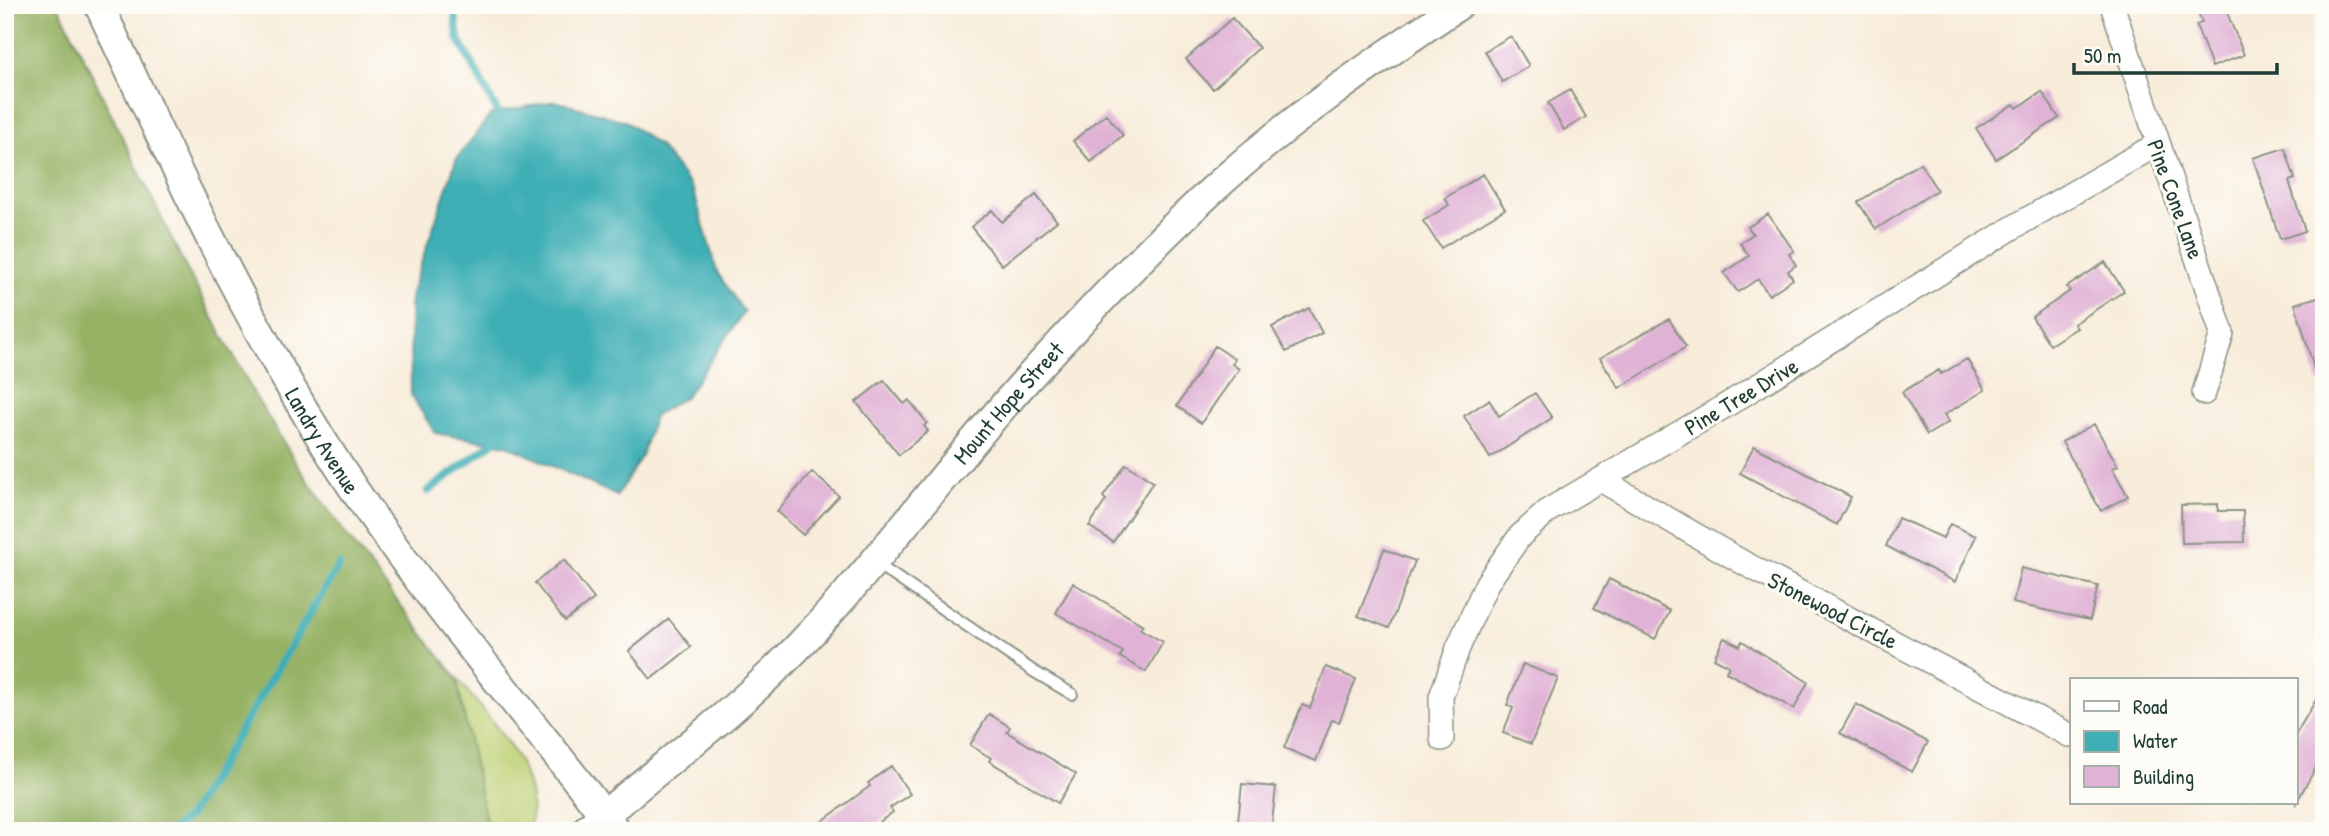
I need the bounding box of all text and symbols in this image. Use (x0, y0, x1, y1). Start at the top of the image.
scale bar (2074, 32, 2276, 76)
text: 50 m (2084, 41, 2121, 70)
street label: Pine Cone Lane (2140, 135, 2212, 263)
street label: Mount Hope Street (945, 333, 1071, 470)
street label: Pine Tree Drive (1678, 350, 1804, 442)
street label: Landry Avenue (279, 382, 368, 499)
street label: Stonewood Circle (1763, 564, 1903, 656)
legend (2070, 678, 2298, 804)
text: Road (2133, 692, 2167, 721)
text: Water (2133, 726, 2178, 755)
text: Building (2133, 762, 2194, 791)

